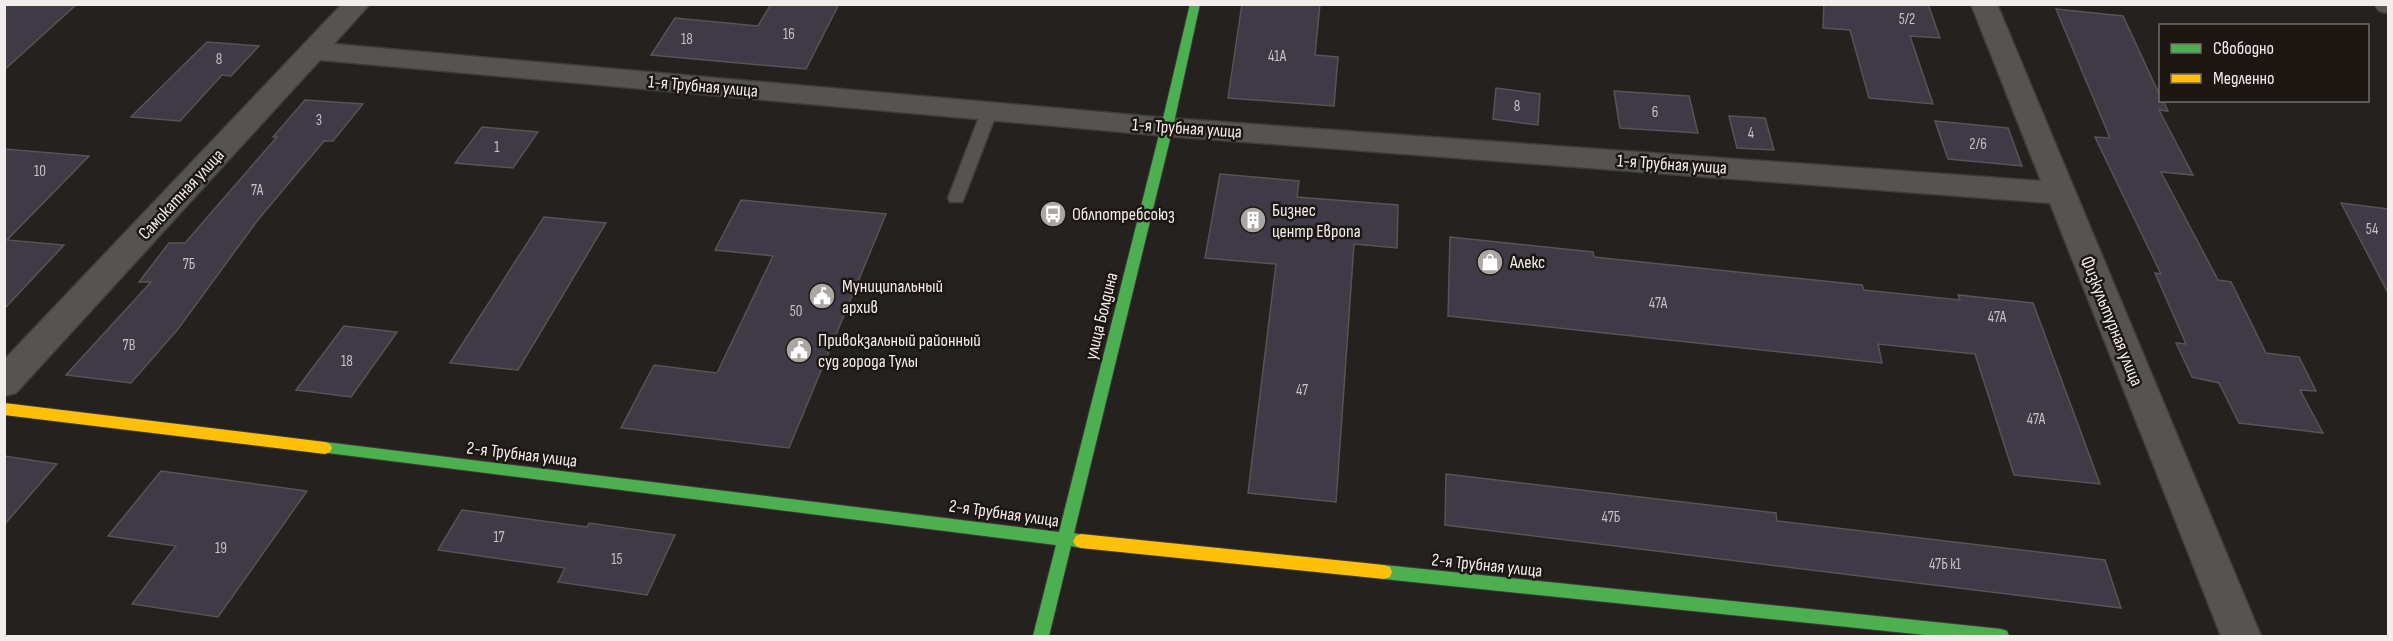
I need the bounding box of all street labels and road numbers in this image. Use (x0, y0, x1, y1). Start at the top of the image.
street label: 1-я Трубная улица (647, 71, 759, 102)
street label: 1-я Трубная улица (1131, 114, 1243, 143)
street label: Самокатная улица (134, 145, 229, 244)
street label: 1-я Трубная улица (1616, 150, 1728, 179)
street label: Физкультурная улица (2076, 253, 2147, 389)
street label: улица Болдина (1081, 270, 1122, 362)
street label: 2-я Трубная улица (465, 437, 578, 472)
street label: 2-я Трубная улица (947, 495, 1060, 532)
street label: 2-я Трубная улица (1431, 549, 1543, 582)

